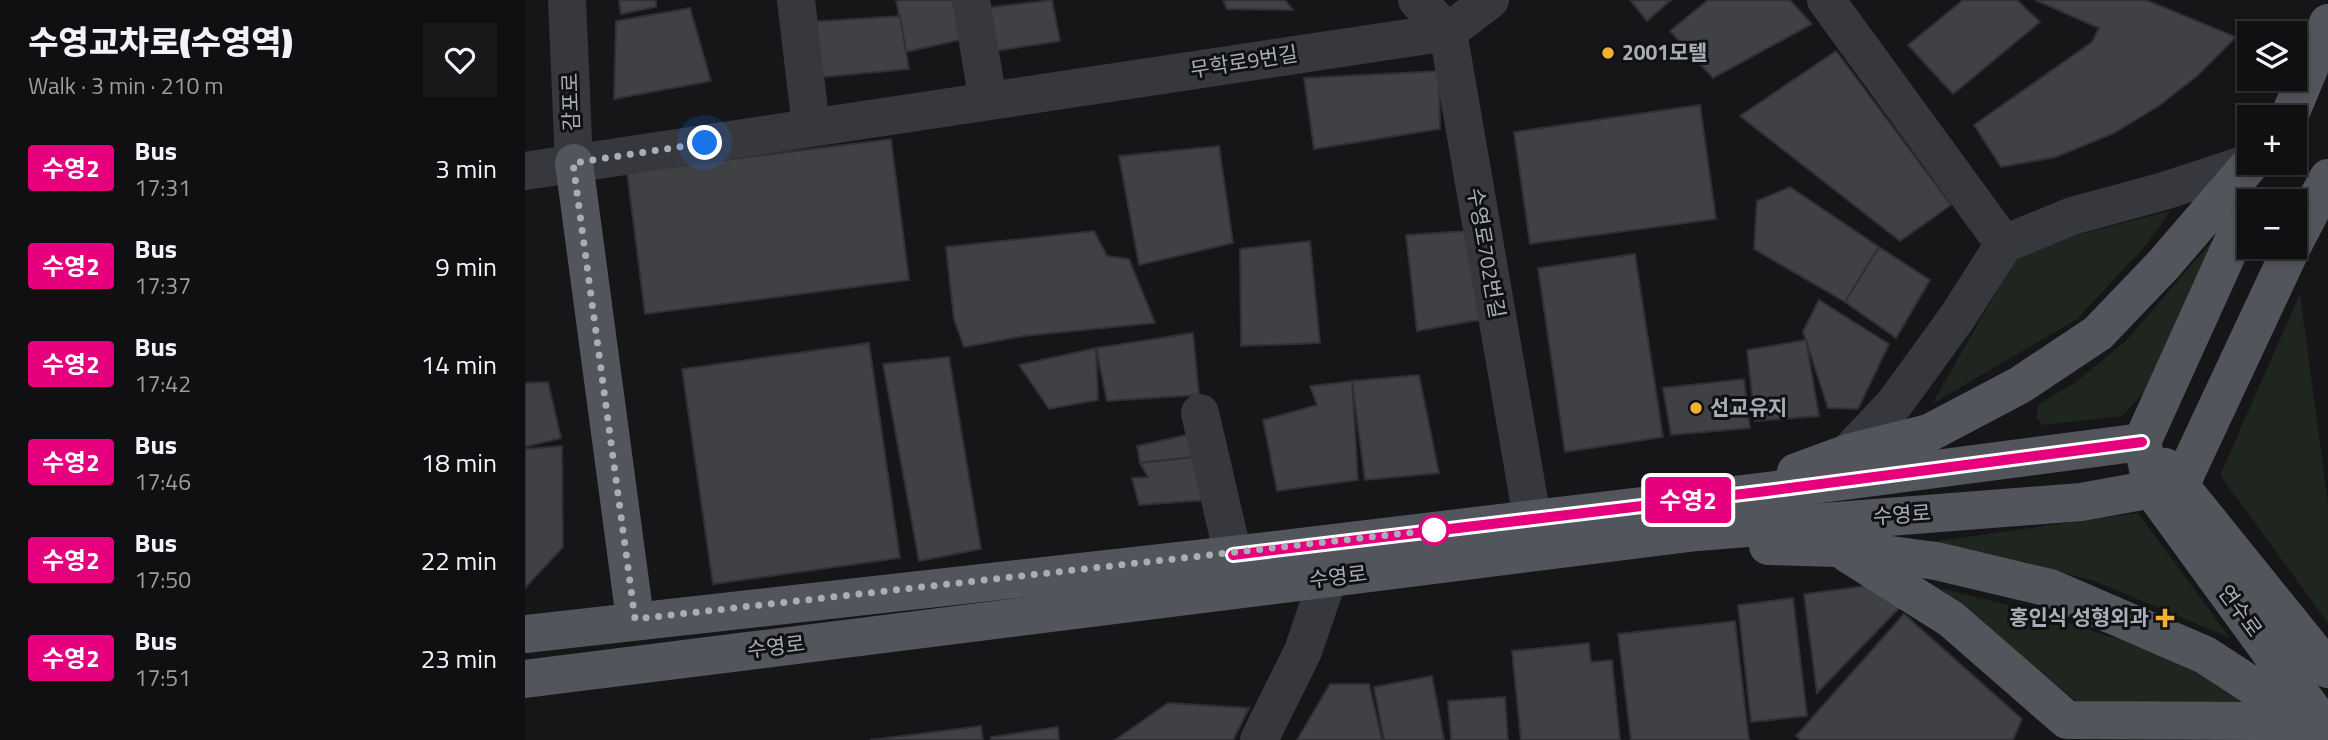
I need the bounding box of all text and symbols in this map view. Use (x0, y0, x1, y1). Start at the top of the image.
text: 수영교차로(수영역) (28, 17, 292, 67)
map controls (2237, 21, 2307, 259)
button: layers (2237, 21, 2307, 91)
button: heart (423, 23, 497, 97)
place label: 2001모텔 (1622, 36, 1708, 68)
street label: 무학로9번길 (1188, 37, 1300, 85)
marker: 2001모텔 (1600, 45, 1616, 61)
text: Walk · 3 min · 210 m (28, 68, 224, 103)
street label: 감포로 (553, 73, 587, 132)
button: + (2237, 105, 2307, 175)
your location (687, 125, 722, 160)
text: Bus (135, 131, 177, 170)
text: 3 min (435, 149, 497, 188)
text: 수영2 (42, 150, 100, 186)
text: 17:31 (135, 170, 191, 205)
street label: 수영로702번길 (1460, 185, 1514, 321)
button: − (2237, 189, 2307, 259)
text: Bus (135, 229, 177, 268)
text: 9 min (435, 247, 497, 286)
text: 수영2 (42, 248, 100, 284)
text: 17:37 (135, 268, 191, 303)
text: Bus (135, 327, 177, 366)
text: 14 min (421, 345, 497, 384)
text: 수영2 (42, 346, 100, 382)
text: 17:42 (135, 366, 191, 401)
place label: 선교유지 (1710, 391, 1787, 423)
marker: 선교유지 (1688, 400, 1704, 416)
text: Bus (135, 425, 177, 464)
text: 18 min (421, 443, 497, 482)
text: 수영2 (42, 444, 100, 480)
text: 17:46 (135, 464, 191, 499)
line badge: 수영2 (1648, 477, 1728, 523)
text: 수영2 (1659, 482, 1717, 518)
street label: 수영로 (1872, 496, 1932, 532)
unlabelled marker (1419, 515, 1449, 545)
text: Bus (135, 523, 177, 562)
text: 22 min (421, 541, 497, 580)
text: 수영2 (42, 542, 100, 578)
street label: 수영로 (1307, 557, 1369, 595)
text: 17:50 (135, 562, 191, 597)
street label: 연수로 (2211, 578, 2271, 643)
place label: 홍인식 성형외과 (2009, 601, 2149, 633)
marker: 홍인식 성형외과 (2155, 608, 2175, 628)
text: Bus (135, 621, 177, 660)
street label: 수영로 (745, 627, 807, 665)
text: 23 min (421, 639, 497, 678)
text: 수영2 (42, 640, 100, 676)
text: 17:51 (135, 660, 191, 695)

